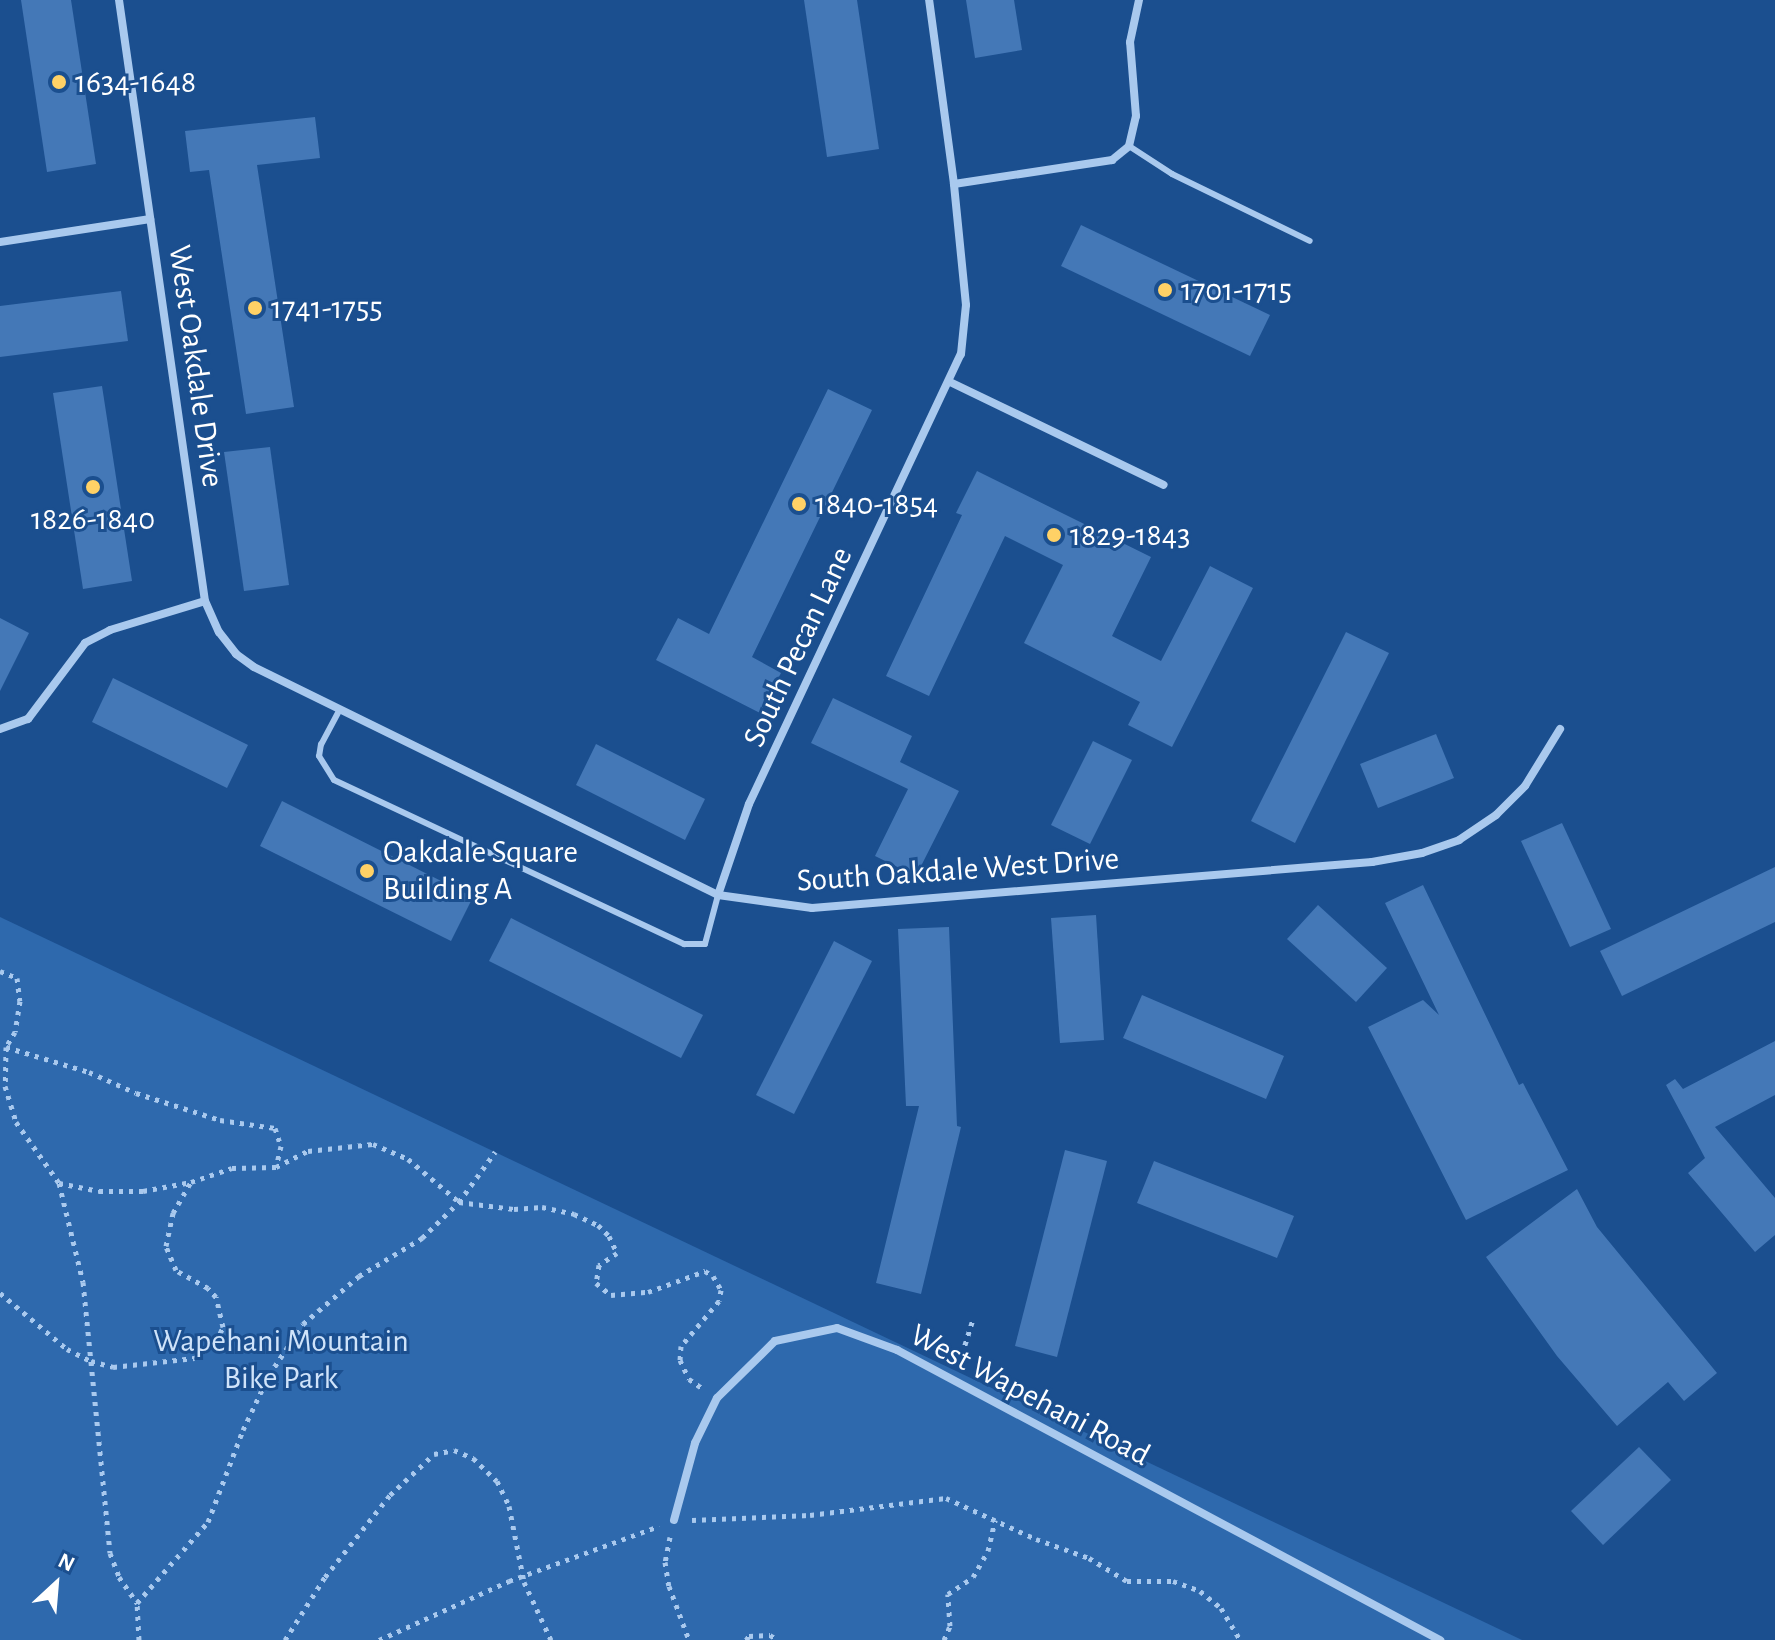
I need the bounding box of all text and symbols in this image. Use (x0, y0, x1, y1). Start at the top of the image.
place label: 1634-1648 (75, 63, 196, 101)
marker: 1634-1648 (50, 73, 68, 91)
street label: West Oakdale Drive (160, 242, 232, 490)
place label: 1701-1715 (1181, 271, 1292, 309)
marker: 1701-1715 (1156, 281, 1174, 299)
place label: 1741-1755 (271, 289, 383, 327)
marker: 1741-1755 (246, 299, 264, 317)
marker: 1826-1840 (84, 478, 102, 496)
place label: 1840-1854 (815, 485, 938, 523)
marker: 1840-1854 (790, 495, 808, 513)
place label: 1826-1840 (31, 500, 155, 538)
place label: 1829-1843 (1070, 516, 1190, 554)
marker: 1829-1843 (1045, 526, 1063, 544)
street label: South Pecan Lane (735, 541, 861, 753)
place label: Oakdale Square Building A (383, 834, 578, 909)
street label: South Oakdale West Drive (796, 840, 1120, 900)
marker: Oakdale Square Building A (358, 862, 376, 880)
street label: West Wapehani Road (903, 1316, 1157, 1474)
park label: Wapehani Mountain Bike Park (153, 1323, 409, 1398)
north arrow (16, 1544, 96, 1624)
text: N (55, 1549, 78, 1576)

